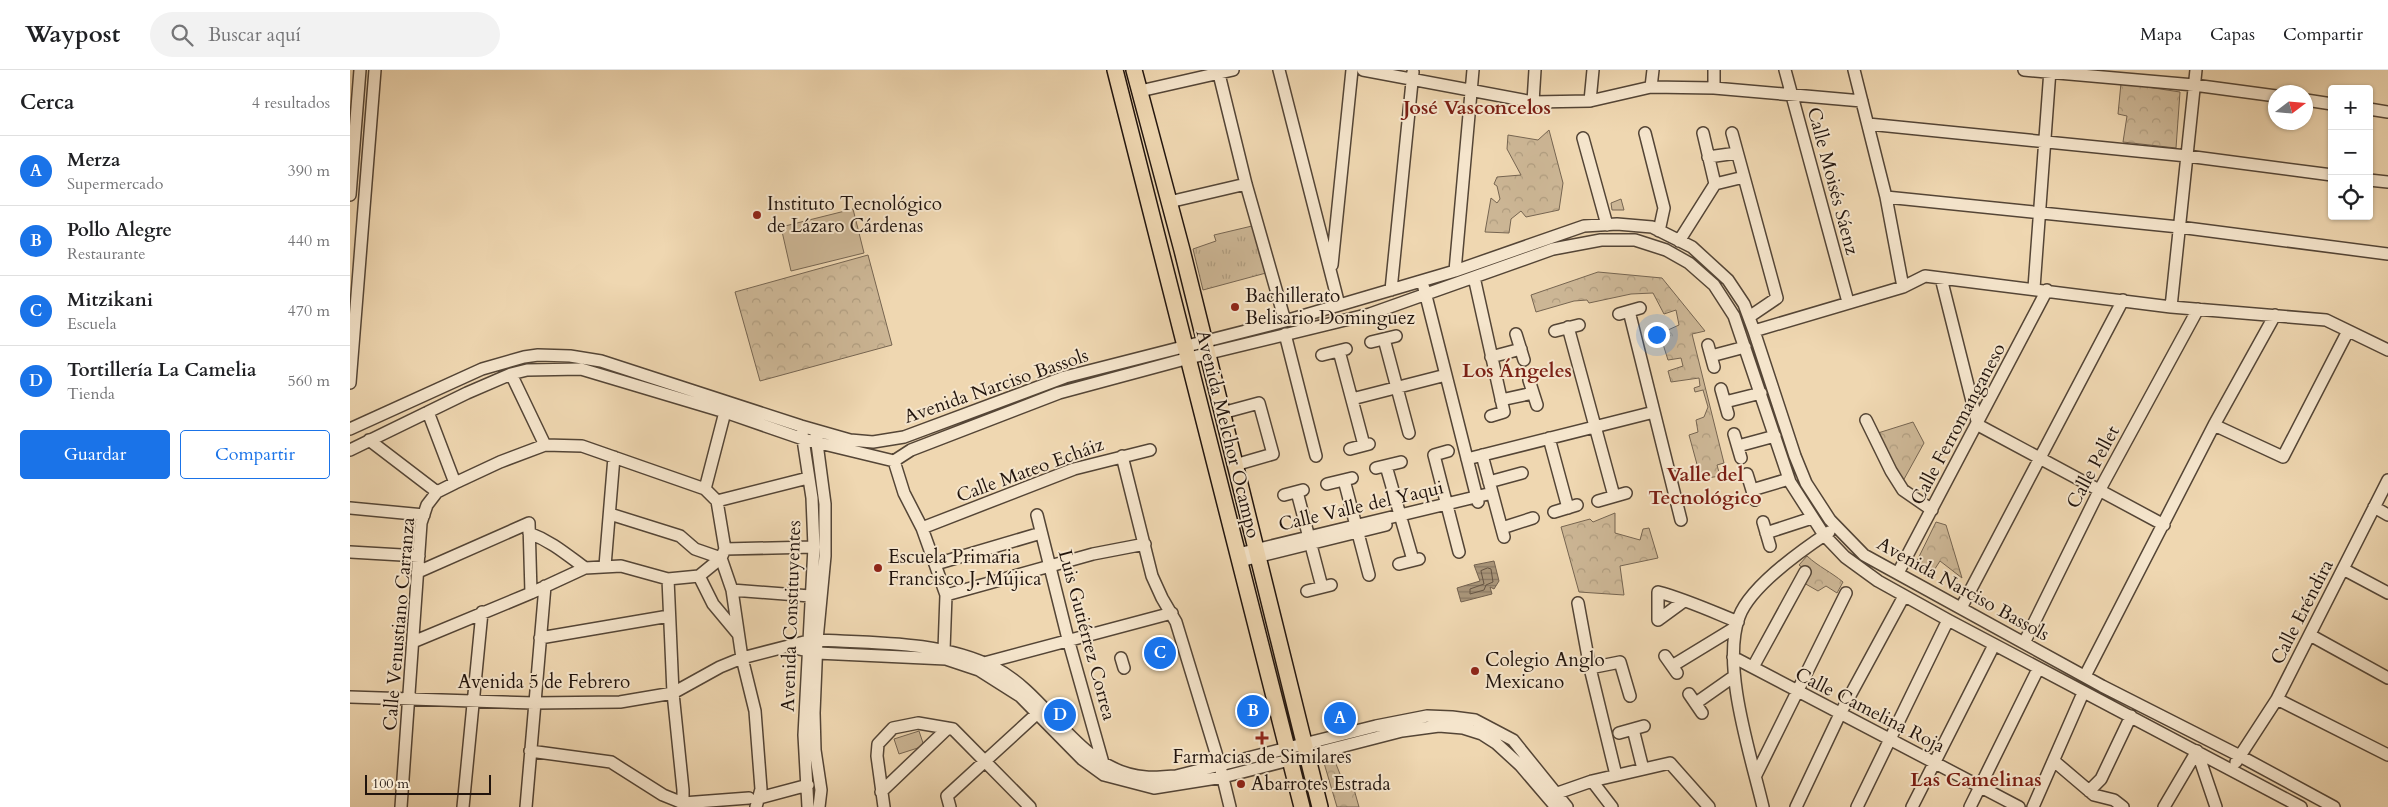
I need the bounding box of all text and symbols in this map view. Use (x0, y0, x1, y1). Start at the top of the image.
search box (150, 12, 500, 57)
text: Waypost (25, 18, 120, 51)
icon: search (168, 21, 196, 49)
text: Buscar aquí (208, 22, 301, 48)
text: Mapa (2140, 22, 2182, 47)
text: Capas (2210, 22, 2255, 47)
text: Compartir (2283, 22, 2363, 47)
north arrow (2268, 85, 2313, 130)
map controls (2328, 85, 2373, 220)
button: + (2328, 85, 2373, 130)
text: Cerca (20, 88, 74, 117)
text: 4 resultados (252, 92, 330, 114)
district label: José Vasconcelos (1400, 94, 1551, 121)
street label: Calle Moisés Sáenz (1801, 104, 1865, 258)
button: − (2328, 130, 2373, 175)
text: Merza (67, 147, 120, 173)
text: A (30, 160, 42, 182)
text: 390 m (288, 160, 330, 182)
text: Supermercado (67, 173, 163, 195)
button: locate (2328, 175, 2373, 220)
place label: Instituto Tecnológico de Lázaro Cárdenas (767, 191, 942, 239)
marker: Instituto Tecnológico de Lázaro Cárdenas (751, 209, 763, 221)
text: Pollo Alegre (67, 217, 172, 243)
text: B (30, 230, 42, 252)
text: 440 m (288, 230, 330, 252)
text: Restaurante (67, 243, 146, 265)
place label: Bachillerato Belisario Dominguez (1245, 283, 1416, 331)
text: Mitzikani (67, 287, 153, 313)
text: C (30, 300, 42, 322)
text: 470 m (288, 300, 330, 322)
marker: Bachillerato Belisario Dominguez (1229, 301, 1241, 313)
text: Escuela (67, 313, 117, 335)
your location (1644, 322, 1670, 348)
street label: Avenida Melchor Ocampo (1190, 327, 1266, 541)
street label: Calle Ferromanganeso (1904, 339, 2012, 509)
street label: Avenida Narciso Bassols (900, 342, 1092, 430)
text: Tortillería La Camelia (67, 357, 256, 383)
district label: Los Ángeles (1462, 357, 1572, 384)
text: D (29, 370, 43, 392)
text: 560 m (288, 370, 330, 392)
text: Tienda (67, 383, 115, 405)
street label: Calle Pellet (2060, 421, 2126, 513)
button: Guardar (20, 430, 170, 479)
button: Compartir (180, 430, 330, 479)
street label: Calle Mateo Echáiz (953, 431, 1108, 509)
district label: Valle del Tecnológico (1648, 461, 1762, 511)
street label: Calle Valle del Yaqui (1276, 474, 1446, 538)
street label: Calle Venustiano Carranza (377, 516, 421, 732)
street label: Avenida Constituyentes (775, 520, 807, 712)
street label: Avenida Narciso Bassols (1872, 531, 2054, 647)
place label: Escuela Primaria Francisco J. Mújica (888, 544, 1041, 592)
street label: Luis Gutiérrez Correa (1052, 547, 1122, 723)
street label: Calle Eréndira (2264, 555, 2340, 669)
marker: Escuela Primaria Francisco J. Mújica (872, 562, 884, 574)
pin: C (1144, 634, 1176, 672)
place label: Colegio Anglo Mexicano (1485, 647, 1605, 695)
street label: Calle Camelina Roja (1791, 661, 1949, 759)
marker: Colegio Anglo Mexicano (1469, 665, 1481, 677)
street label: Avenida 5 de Febrero (458, 669, 630, 695)
pin: B (1237, 692, 1269, 730)
pin: D (1044, 696, 1076, 734)
pin: A (1324, 699, 1356, 737)
marker: Farmacias de Similares (1256, 732, 1268, 744)
place label: Farmacias de Similares (1173, 744, 1352, 770)
district label: Las Camelinas (1910, 766, 2042, 793)
place label: Abarrotes Estrada (1251, 771, 1391, 797)
scale bar (365, 772, 491, 795)
text: 100 m (372, 774, 409, 793)
marker: Abarrotes Estrada (1235, 778, 1247, 790)

